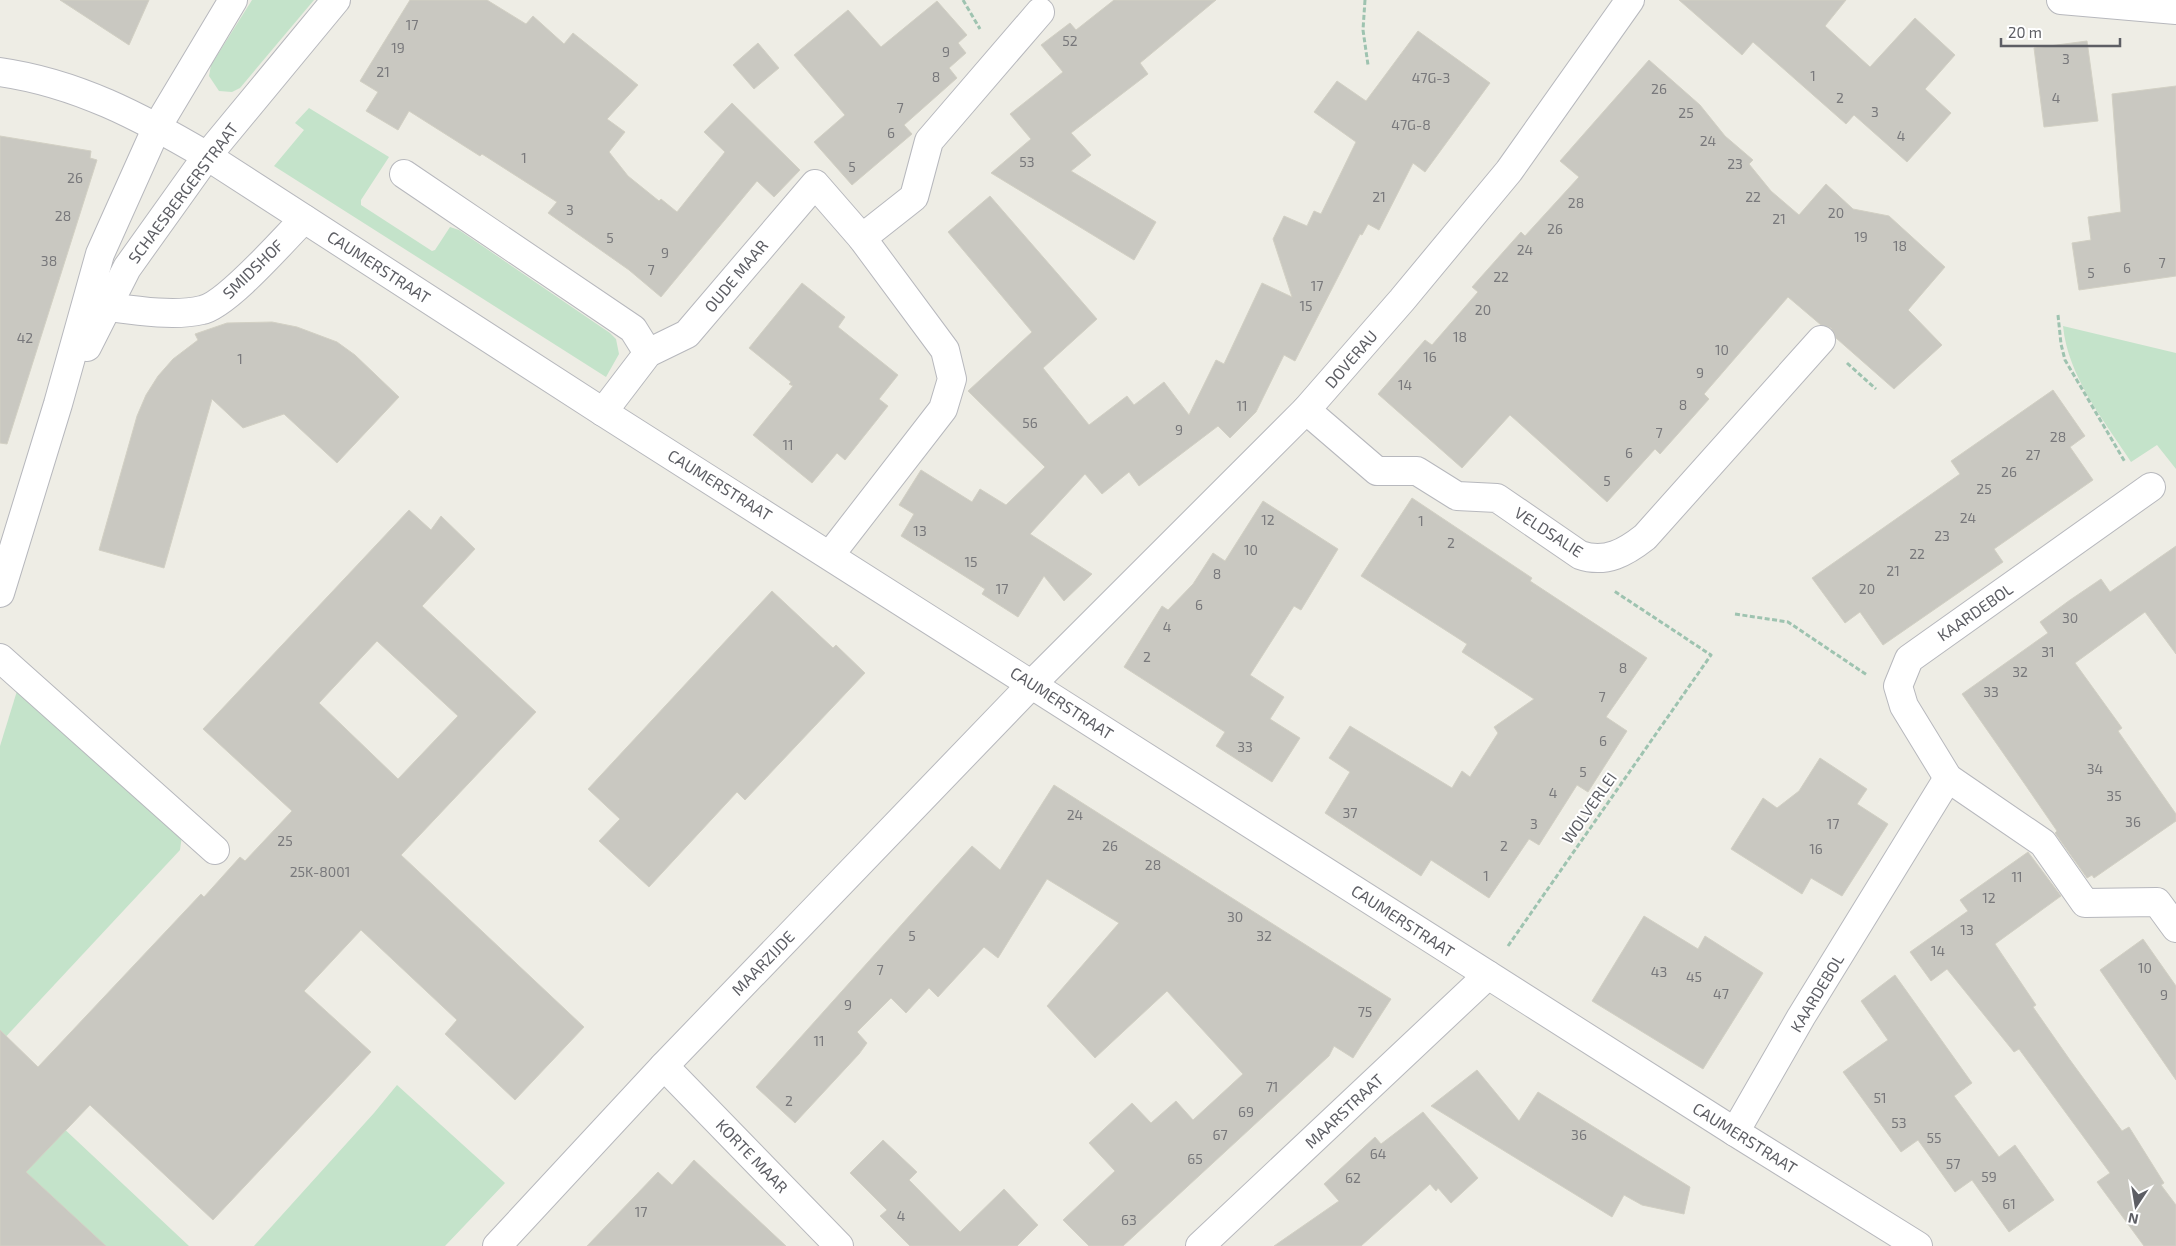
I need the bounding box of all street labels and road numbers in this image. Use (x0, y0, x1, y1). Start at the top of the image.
street label: SCHAESBERGERSTRAAT (124, 119, 242, 267)
street label: CAUMERSTRAAT (324, 226, 434, 307)
street label: SMIDSHOF (218, 235, 287, 302)
street label: OUDE MAAR (700, 236, 771, 316)
street label: DOVERAU (1320, 326, 1381, 391)
street label: CAUMERSTRAAT (665, 445, 776, 524)
street label: VELDSALIE (1511, 502, 1587, 561)
street label: KAARDEBOL (1933, 579, 2016, 645)
street label: CAUMERSTRAAT (1007, 662, 1117, 743)
street label: WOLVERLEI (1557, 768, 1620, 847)
street label: CAUMERSTRAAT (1348, 880, 1458, 961)
street label: MAARZIJDE (727, 927, 798, 999)
street label: KAARDEBOL (1786, 950, 1847, 1035)
street label: MAARSTRAAT (1301, 1070, 1387, 1152)
street label: CAUMERSTRAAT (1690, 1098, 1801, 1177)
street label: KORTE MAAR (712, 1115, 792, 1197)

